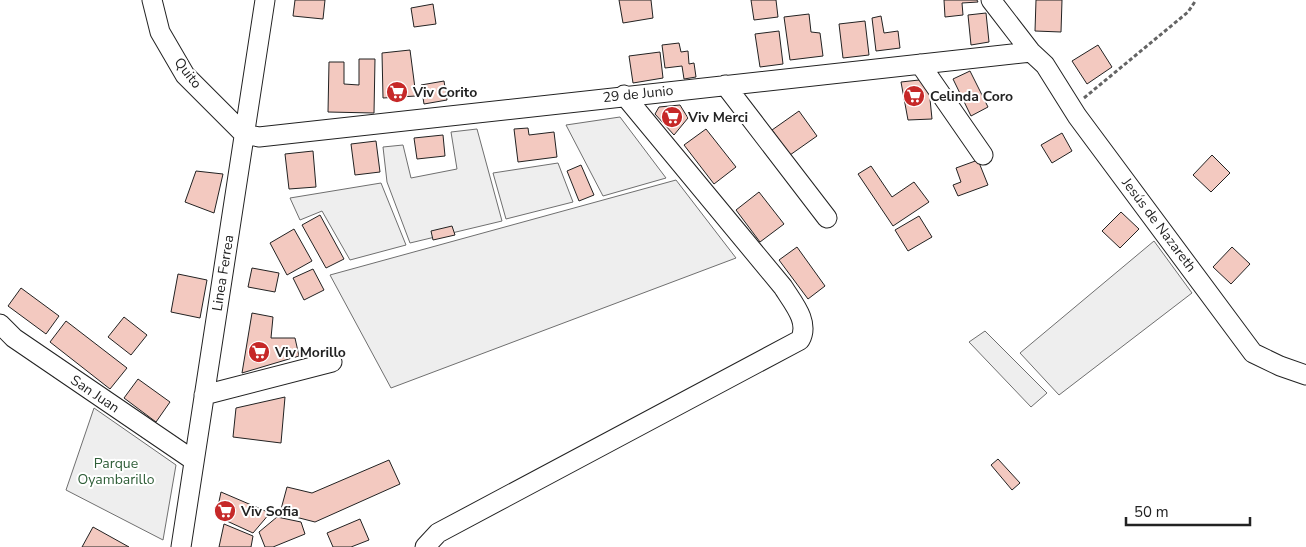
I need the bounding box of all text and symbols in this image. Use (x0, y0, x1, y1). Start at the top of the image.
street label: Quito (170, 54, 206, 93)
supermarket icon: Viv Corito (385, 80, 409, 104)
street label: 29 de Junio (602, 81, 675, 107)
place label: Viv Corito (412, 83, 477, 102)
supermarket icon: Celinda Coro (902, 84, 926, 108)
place label: Celinda Coro (930, 87, 1013, 106)
supermarket icon: Viv Merci (660, 105, 684, 129)
place label: Viv Merci (687, 108, 748, 127)
street label: Jesús de Nazareth (1117, 173, 1201, 276)
street label: Linea Ferrea (208, 234, 238, 312)
supermarket icon: Viv Morillo (247, 340, 271, 364)
place label: Viv Morillo (274, 343, 346, 362)
street label: San Juan (67, 371, 123, 417)
park label: Parque Oyambarillo (77, 454, 155, 489)
scale bar (1126, 494, 1250, 526)
supermarket icon: Viv Sofia (213, 499, 237, 523)
place label: Viv Sofia (240, 502, 299, 521)
text: 50 m (1134, 502, 1169, 522)

